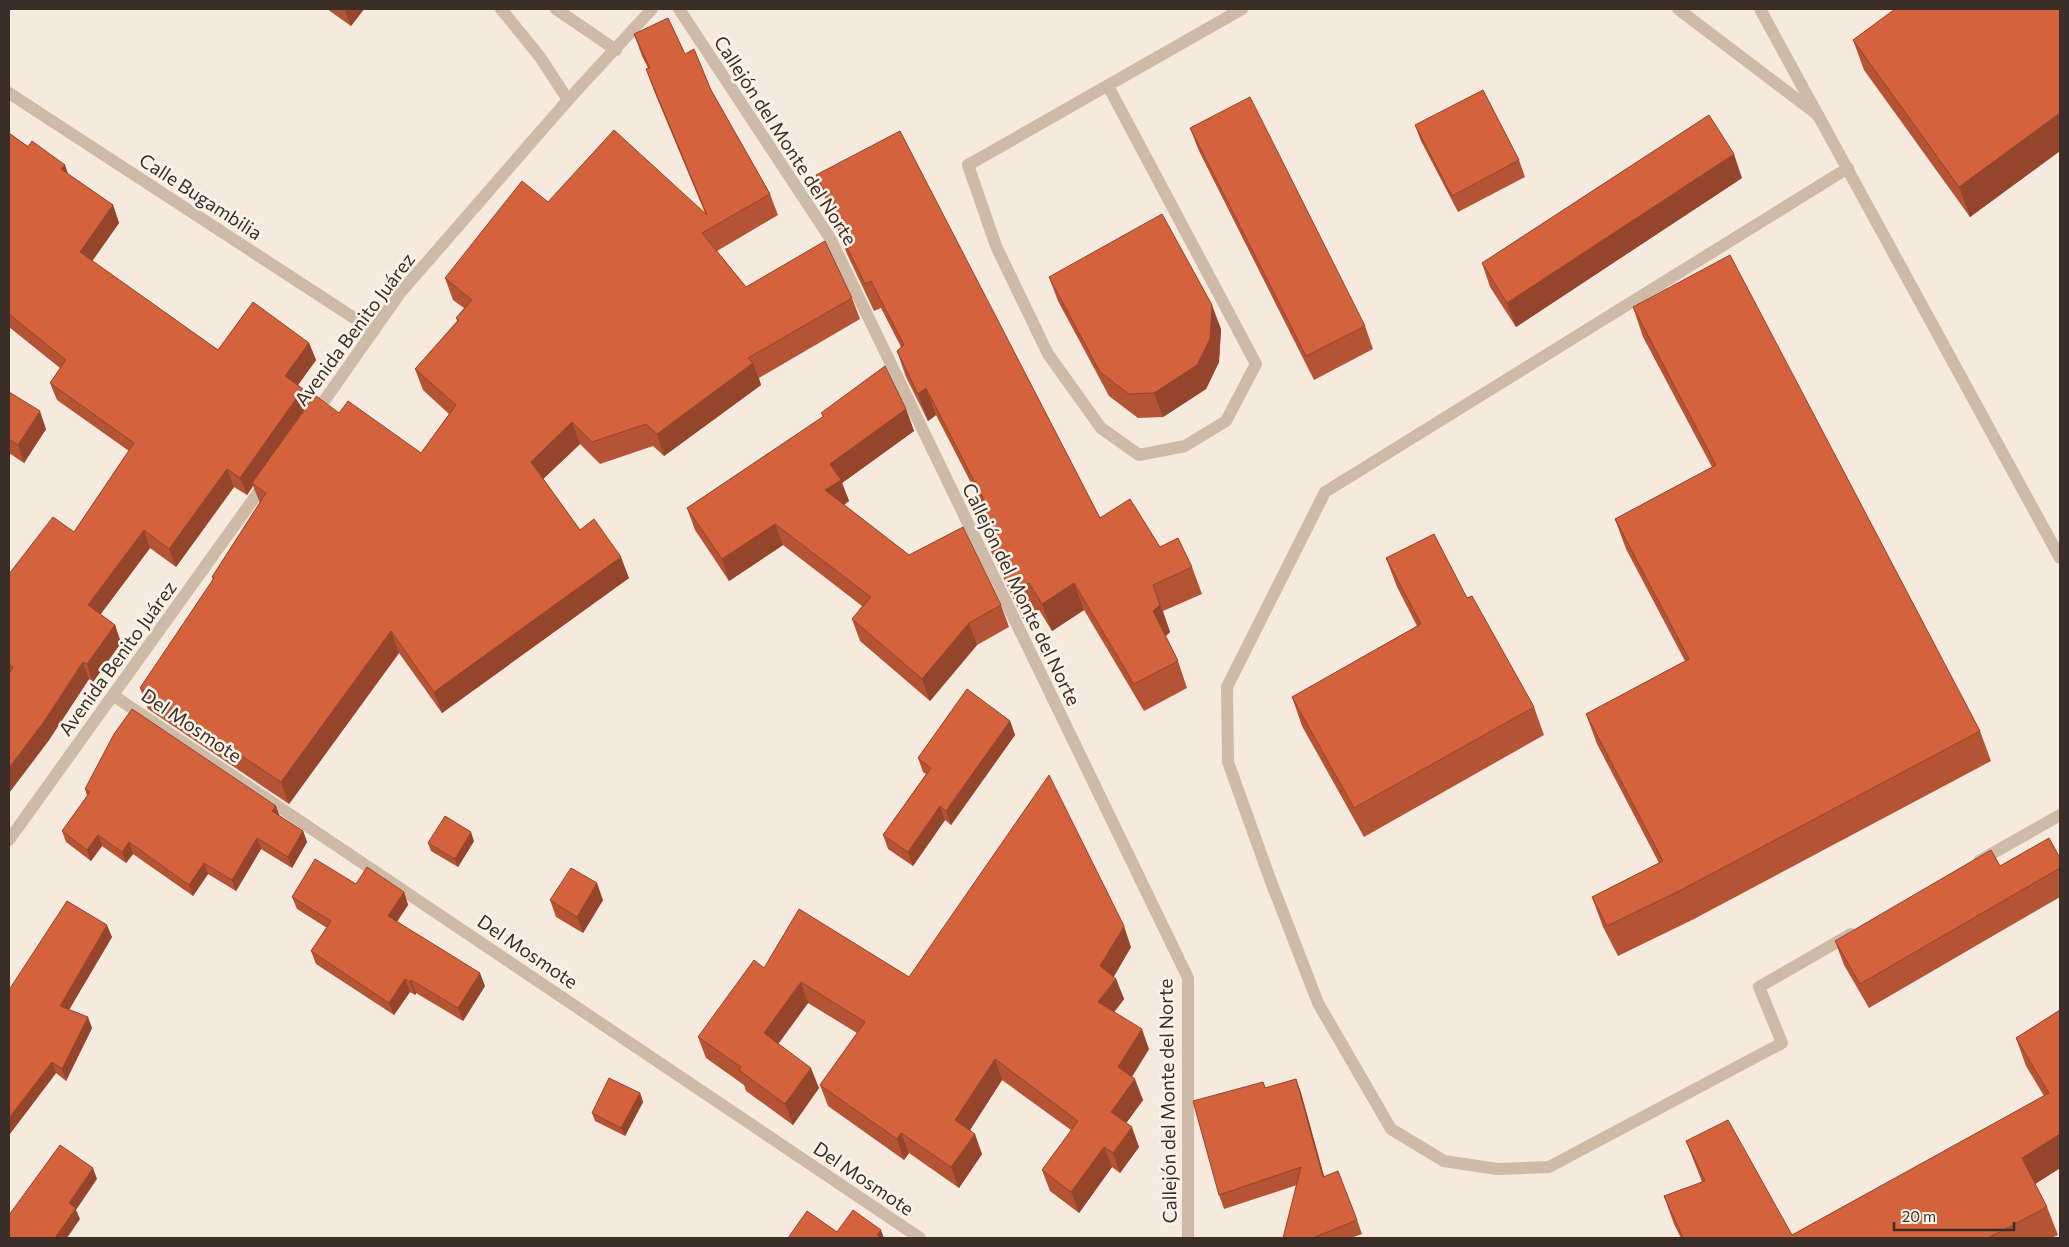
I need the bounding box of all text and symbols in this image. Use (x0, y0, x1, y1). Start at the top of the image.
street label: Callejón del Monte del Norte (710, 31, 862, 249)
street label: Calle Bugambilia (135, 148, 267, 244)
street label: Avenida Benito Juárez (289, 248, 419, 410)
street label: Callejón del Monte del Norte (958, 479, 1086, 709)
street label: Avenida Benito Juárez (53, 576, 181, 740)
street label: Del Mosmote (138, 683, 246, 767)
street label: Del Mosmote (474, 909, 582, 993)
street label: Callejón del Monte del Norte (1153, 978, 1181, 1224)
street label: Del Mosmote (810, 1136, 918, 1220)
scale bar (1894, 1200, 2014, 1232)
text: 20 m (1902, 1207, 1936, 1225)

